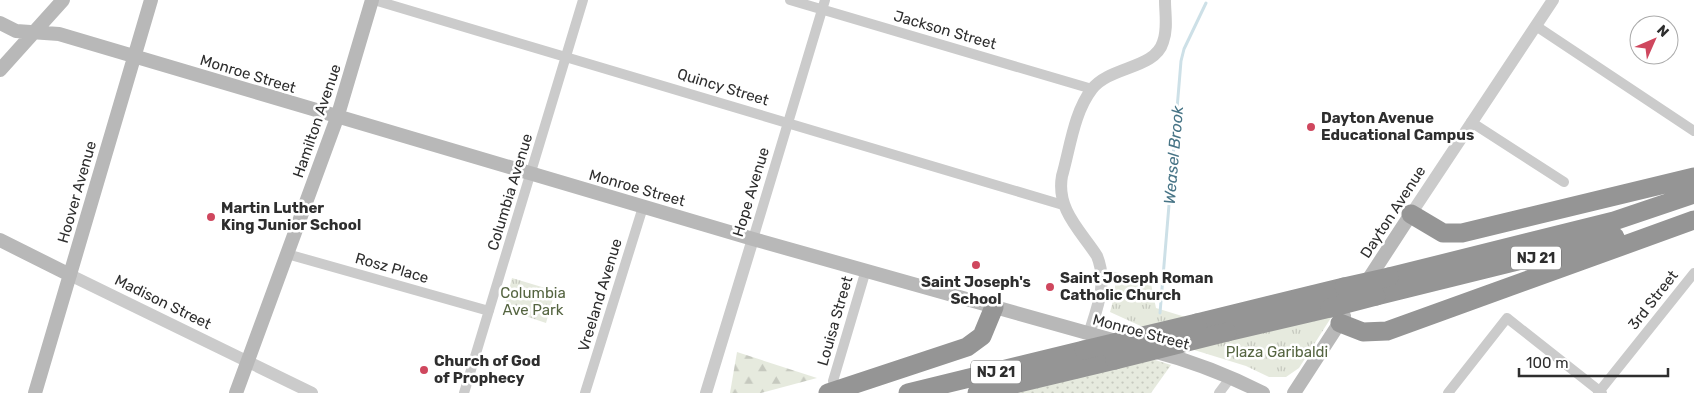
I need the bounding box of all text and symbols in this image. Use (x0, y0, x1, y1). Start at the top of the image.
street label: Jackson Street (892, 7, 999, 53)
north arrow (1629, 15, 1679, 65)
text: N (1653, 22, 1672, 41)
street label: Monroe Street (198, 51, 298, 97)
street label: Hamilton Avenue (289, 62, 345, 180)
street label: Quincy Street (675, 65, 771, 110)
water label: Weasel Brook (1160, 104, 1187, 205)
place label: Dayton Avenue Educational Campus (1321, 109, 1474, 144)
marker: Dayton Avenue Educational Campus (1305, 121, 1317, 133)
street label: Columbia Avenue (484, 131, 536, 253)
street label: Hoover Avenue (54, 139, 100, 245)
street label: Hope Avenue (729, 145, 773, 239)
street label: Dayton Avenue (1357, 163, 1429, 261)
street label: Monroe Street (587, 166, 687, 210)
place label: Martin Luther King Junior School (221, 199, 361, 234)
marker: Martin Luther King Junior School (205, 211, 217, 223)
street label: Vreeland Avenue (574, 236, 626, 354)
road number: NJ 21 (1511, 247, 1561, 270)
street label: Rosz Place (353, 249, 431, 287)
marker: Saint Joseph's School (970, 259, 982, 271)
street label: 3rd Street (1624, 267, 1682, 333)
place label: Saint Joseph Roman Catholic Church (1060, 269, 1213, 304)
street label: Madison Street (112, 271, 214, 333)
place label: Saint Joseph's School (921, 273, 1031, 308)
street label: Louisa Street (814, 274, 856, 368)
marker: Saint Joseph Roman Catholic Church (1044, 281, 1056, 293)
park label: Columbia Ave Park (500, 284, 566, 319)
street label: Monroe Street (1091, 310, 1191, 354)
park label: Plaza Garibaldi (1226, 343, 1328, 361)
scale bar (1519, 346, 1668, 378)
place label: Church of God of Prophecy (434, 352, 541, 387)
text: 100 m (1526, 354, 1568, 372)
road number: NJ 21 (971, 361, 1021, 384)
marker: Church of God of Prophecy (418, 364, 430, 376)

